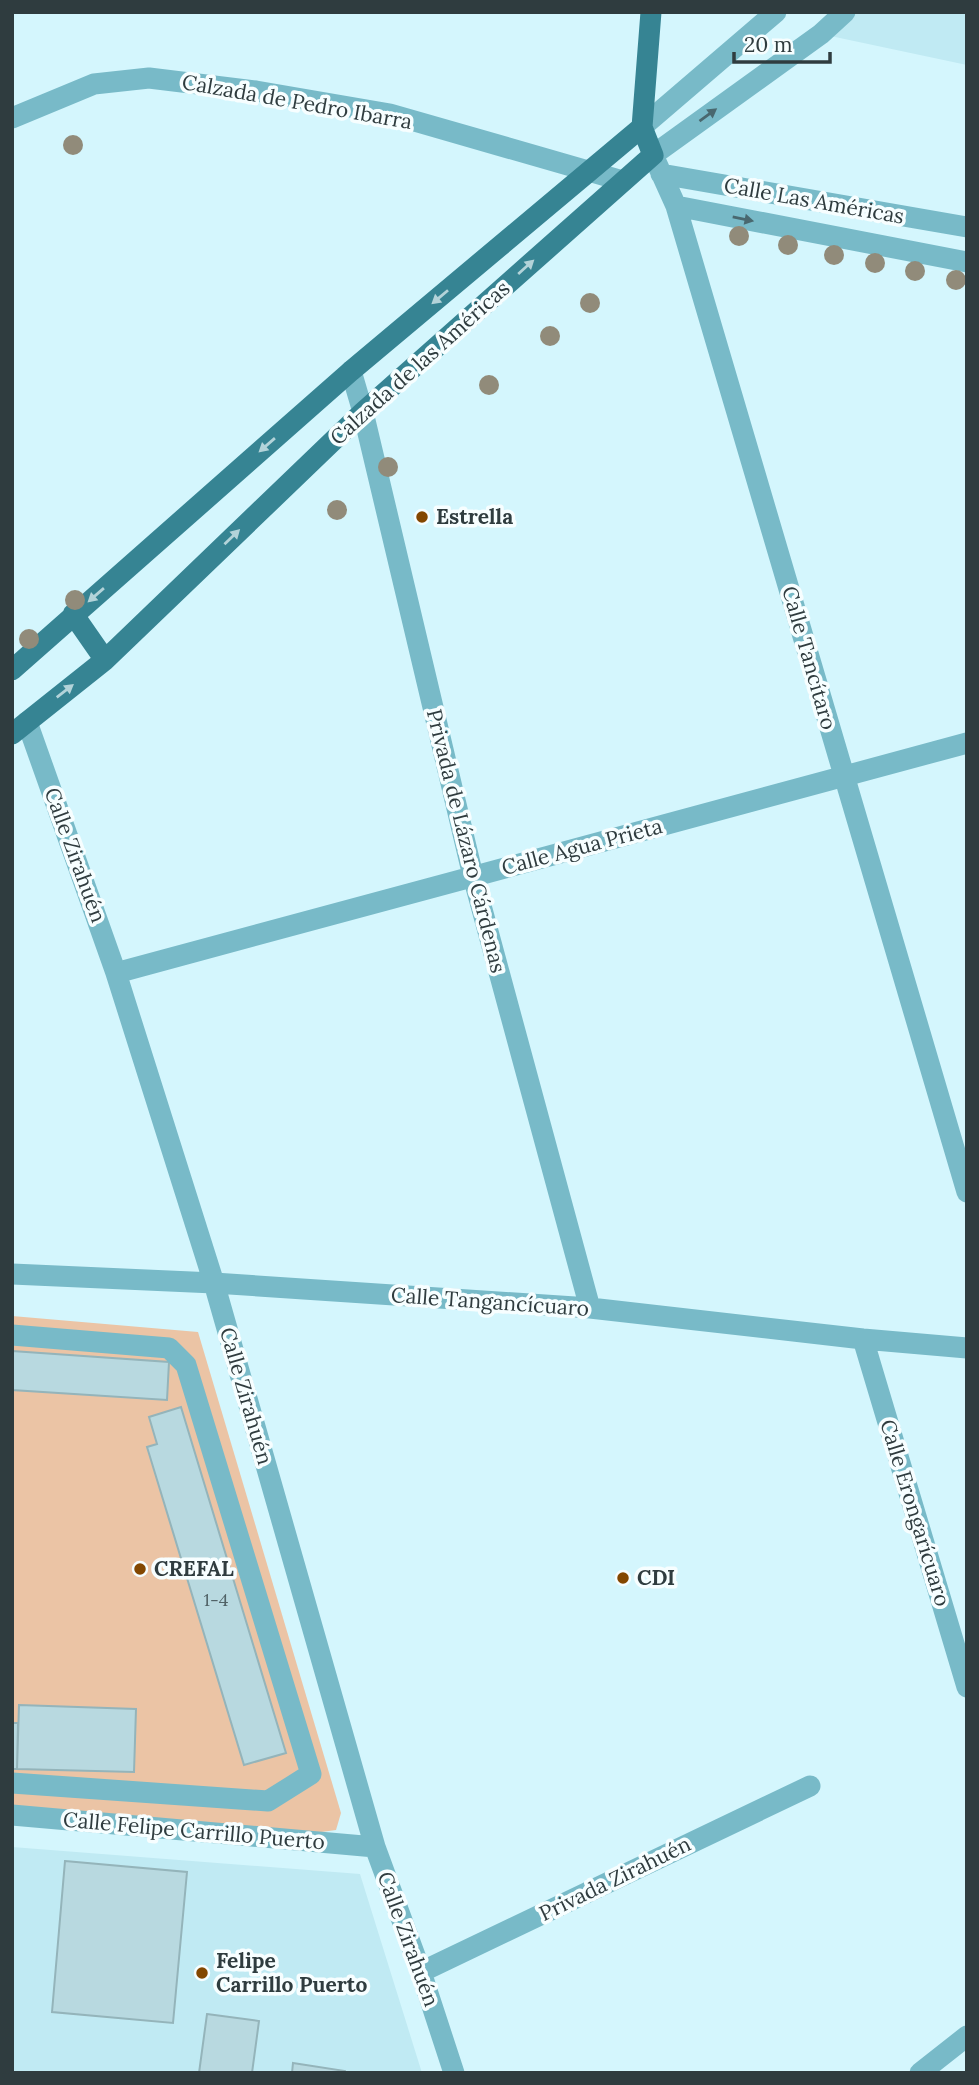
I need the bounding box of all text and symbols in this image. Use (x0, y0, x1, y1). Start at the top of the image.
scale bar (734, 21, 830, 65)
text: 20 m (744, 31, 793, 58)
street label: Calzada de Pedro Ibarra (180, 68, 414, 135)
one-way arrow (699, 108, 717, 122)
street label: Calle Las Américas (722, 171, 906, 230)
one-way arrow (732, 214, 754, 225)
one-way arrow (517, 259, 535, 275)
street label: Calzada de las Américas (324, 275, 515, 451)
one-way arrow (431, 289, 449, 304)
one-way arrow (258, 437, 276, 453)
place label: Estrella (436, 503, 513, 530)
marker: Estrella (414, 509, 430, 525)
one-way arrow (224, 529, 241, 546)
street label: Calle Tancítaro (776, 583, 843, 733)
one-way arrow (87, 587, 105, 603)
one-way arrow (56, 684, 74, 699)
street label: Privada de Lázaro Cárdenas (421, 706, 512, 976)
street label: Calle Zirahuén (39, 784, 112, 926)
street label: Calle Agua Prieta (498, 812, 665, 881)
street label: Calle Tangancícuaro (390, 1281, 590, 1322)
street label: Calle Zirahuén (214, 1324, 279, 1468)
street label: Calle Erongarícuaro (874, 1416, 957, 1610)
place label: CREFAL (154, 1555, 234, 1582)
marker: CREFAL (132, 1561, 148, 1577)
place label: CDI (637, 1564, 675, 1591)
marker: CDI (615, 1570, 631, 1586)
house number: 1-4 (204, 1588, 229, 1611)
street label: Calle Felipe Carrillo Puerto (62, 1806, 326, 1855)
street label: Privada Zirahuén (534, 1830, 695, 1927)
street label: Calle Zirahuén (372, 1868, 445, 2010)
place label: Felipe Carrillo Puerto (216, 1947, 367, 1998)
marker: Felipe Carrillo Puerto (194, 1965, 210, 1981)

